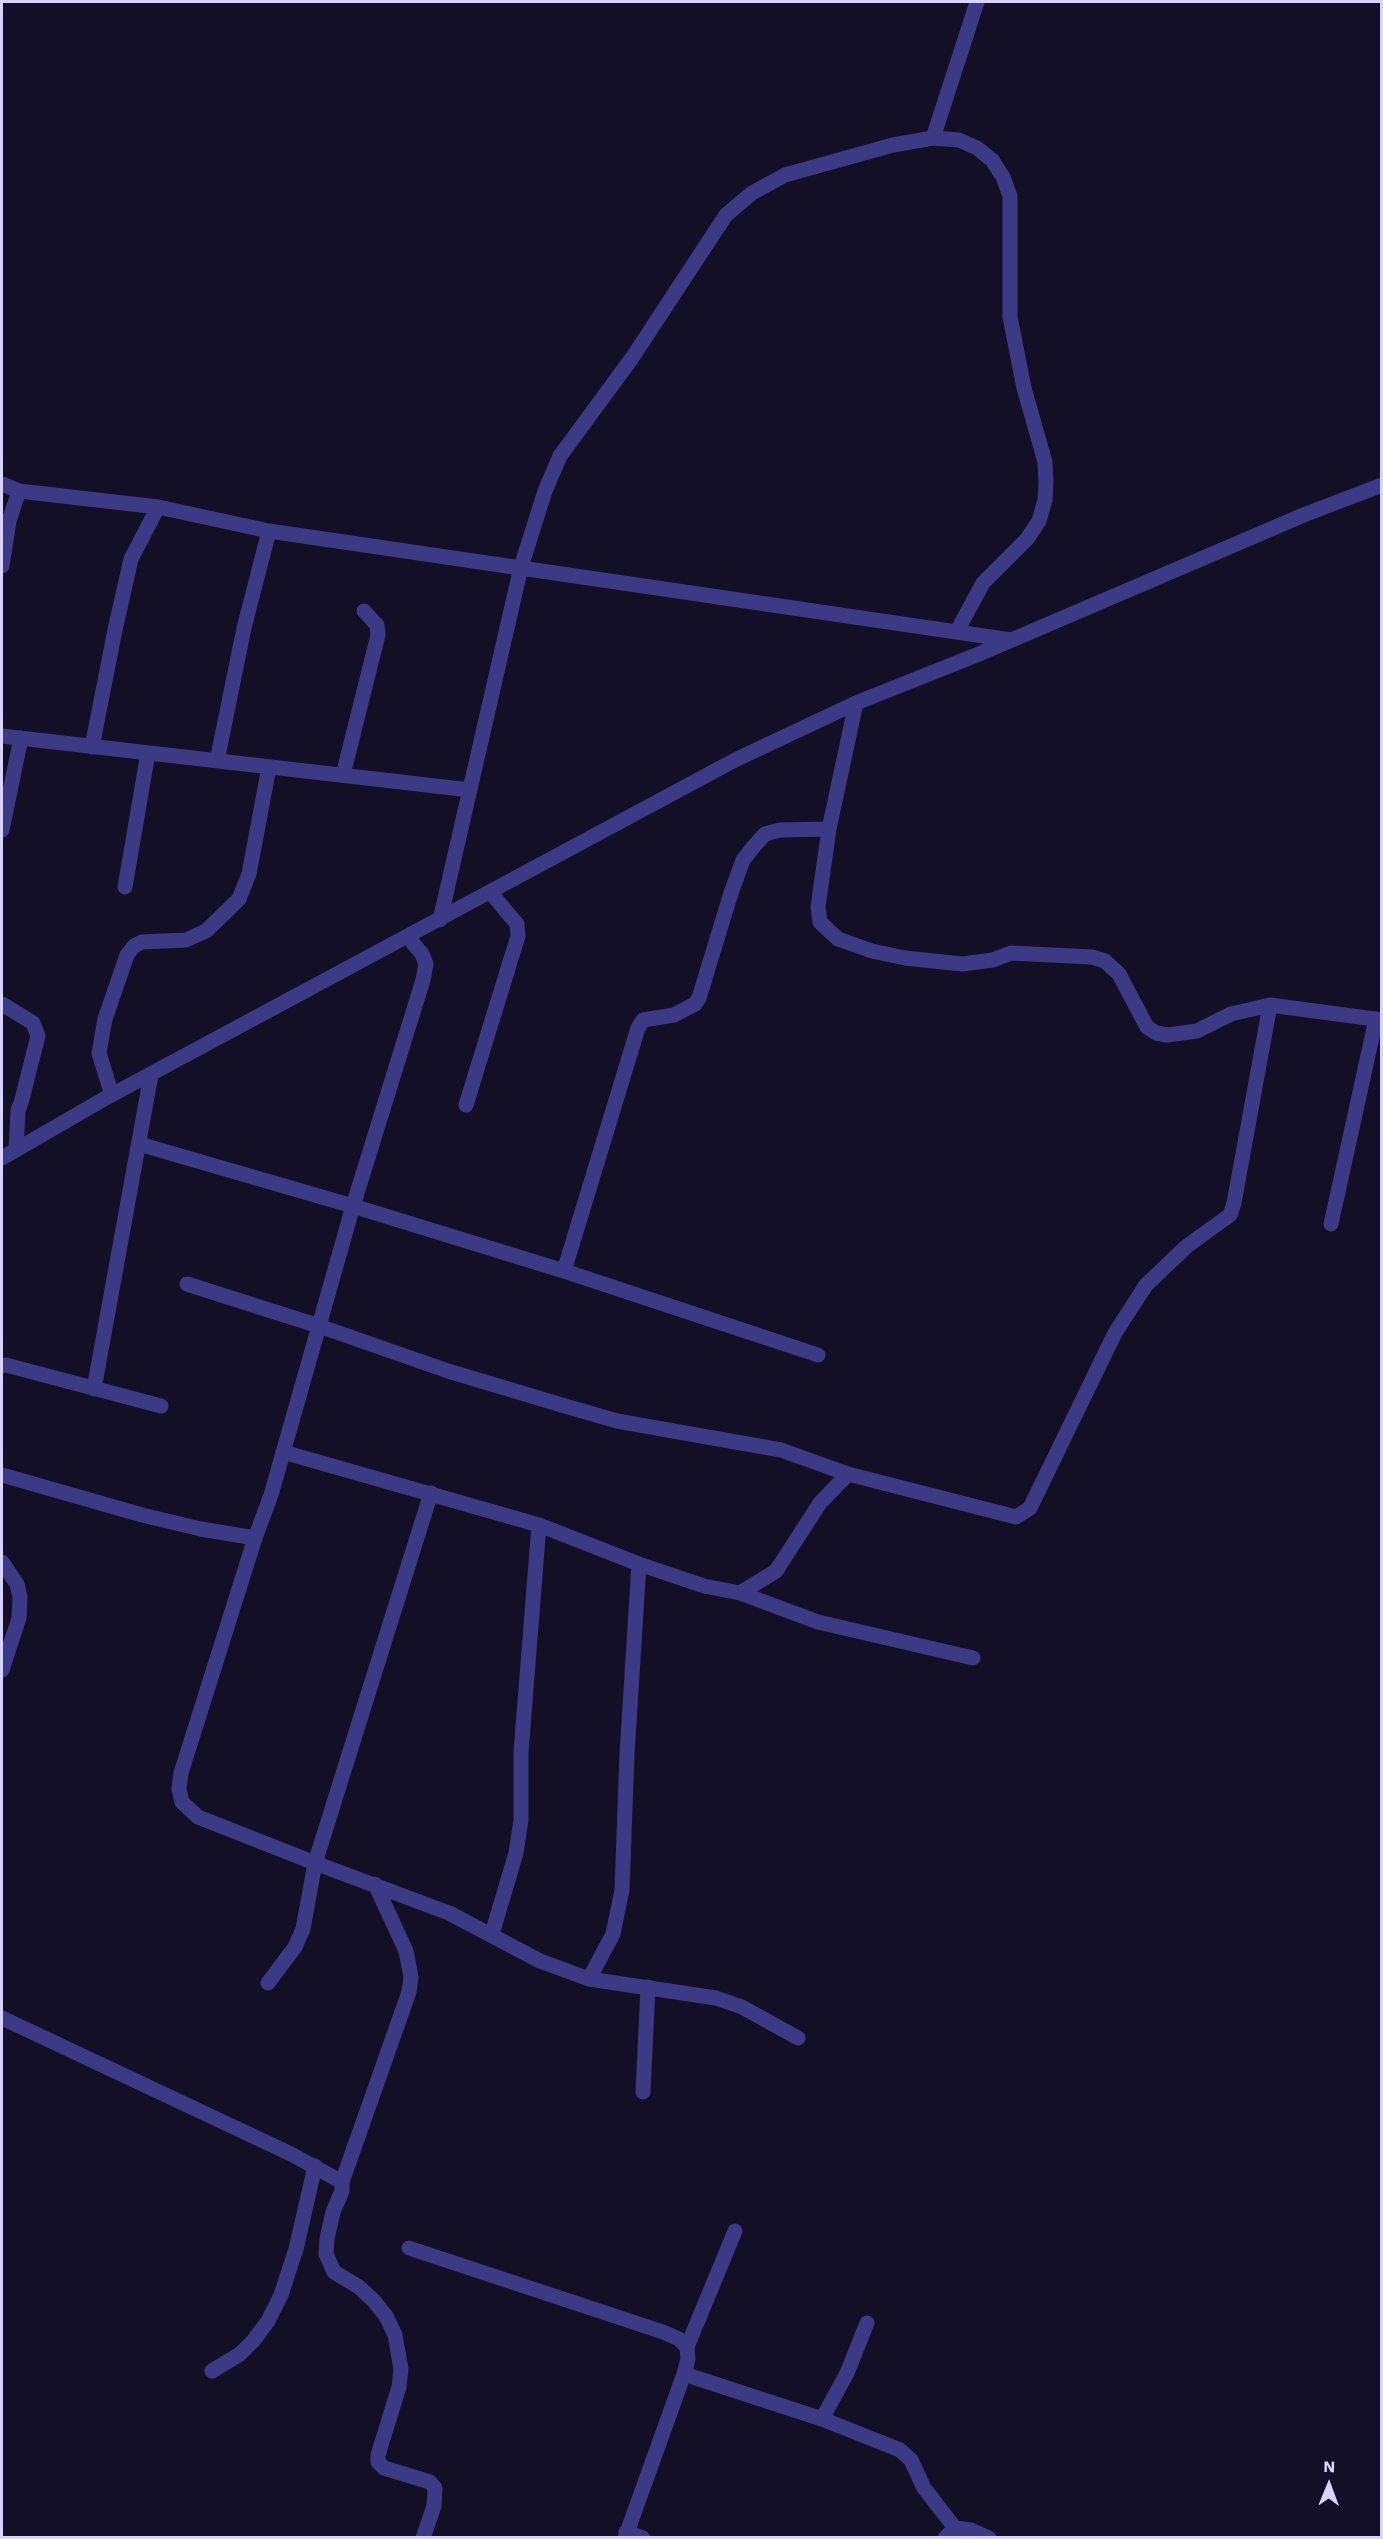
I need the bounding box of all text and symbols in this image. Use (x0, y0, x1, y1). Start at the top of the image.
north arrow (1299, 2455, 1359, 2515)
text: N (1323, 2457, 1335, 2476)

